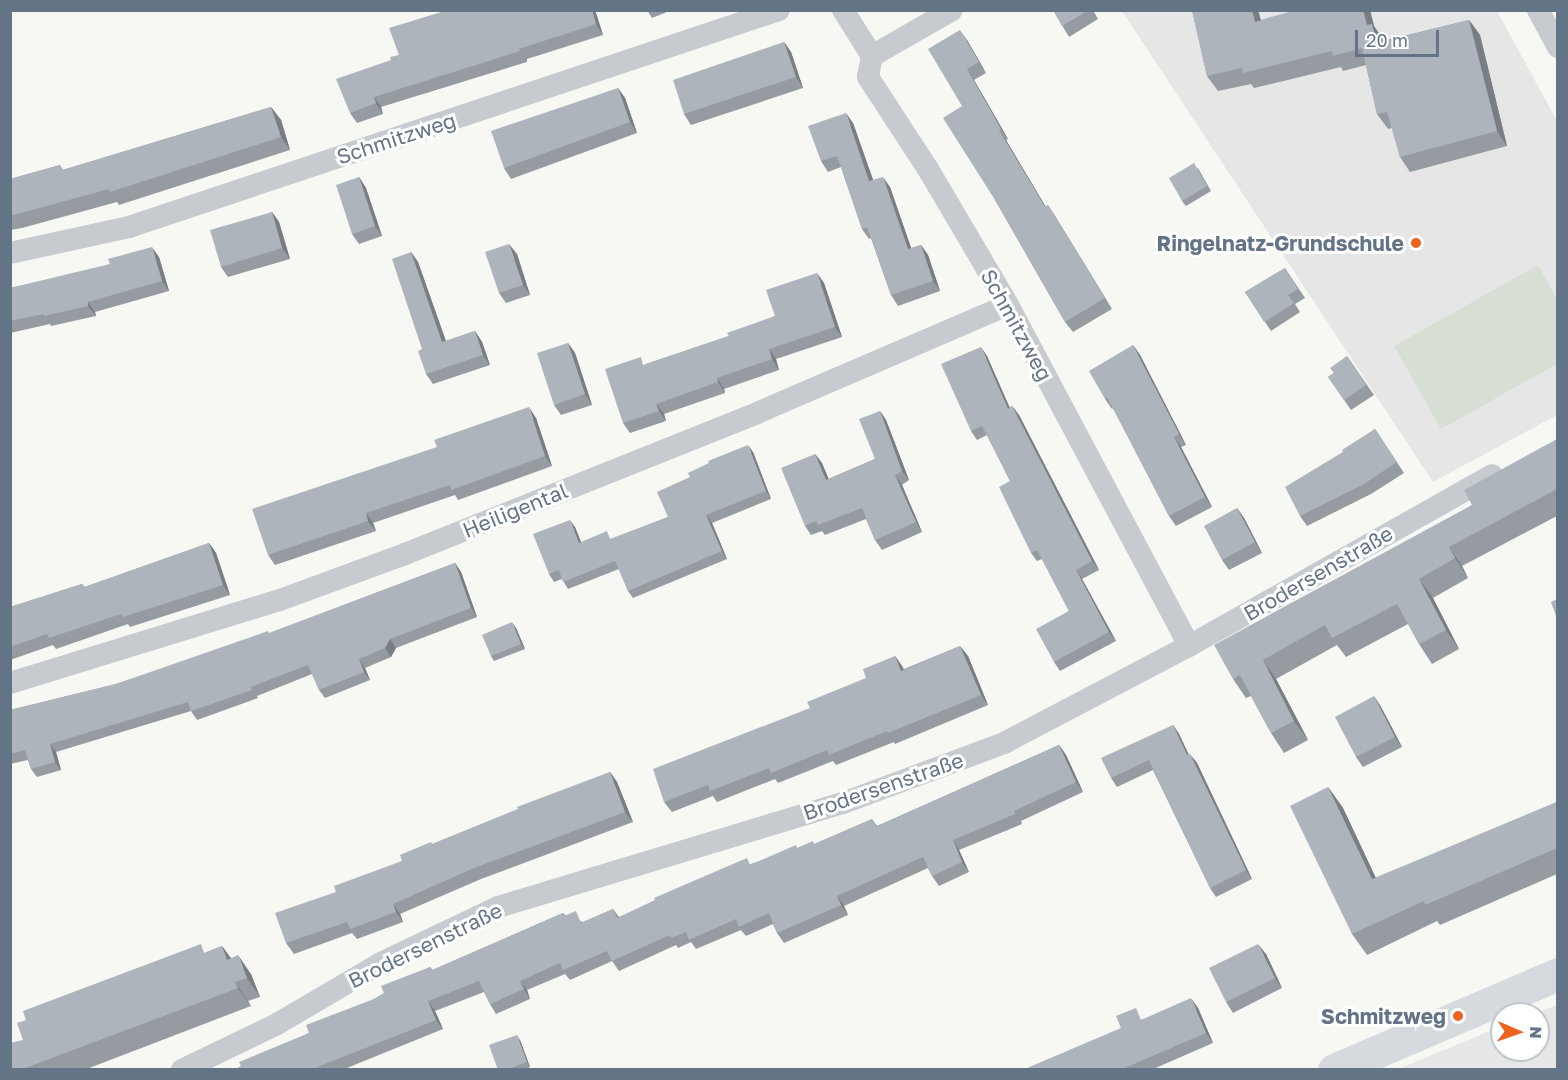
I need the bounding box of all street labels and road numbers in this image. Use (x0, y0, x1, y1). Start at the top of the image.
street label: Schmitzweg (333, 107, 459, 169)
street label: Schmitzweg (976, 265, 1058, 385)
street label: Heiligental (459, 478, 571, 542)
street label: Brodersenstraße (1239, 520, 1397, 626)
street label: Brodersenstraße (800, 747, 966, 825)
street label: Brodersenstraße (344, 897, 506, 993)

